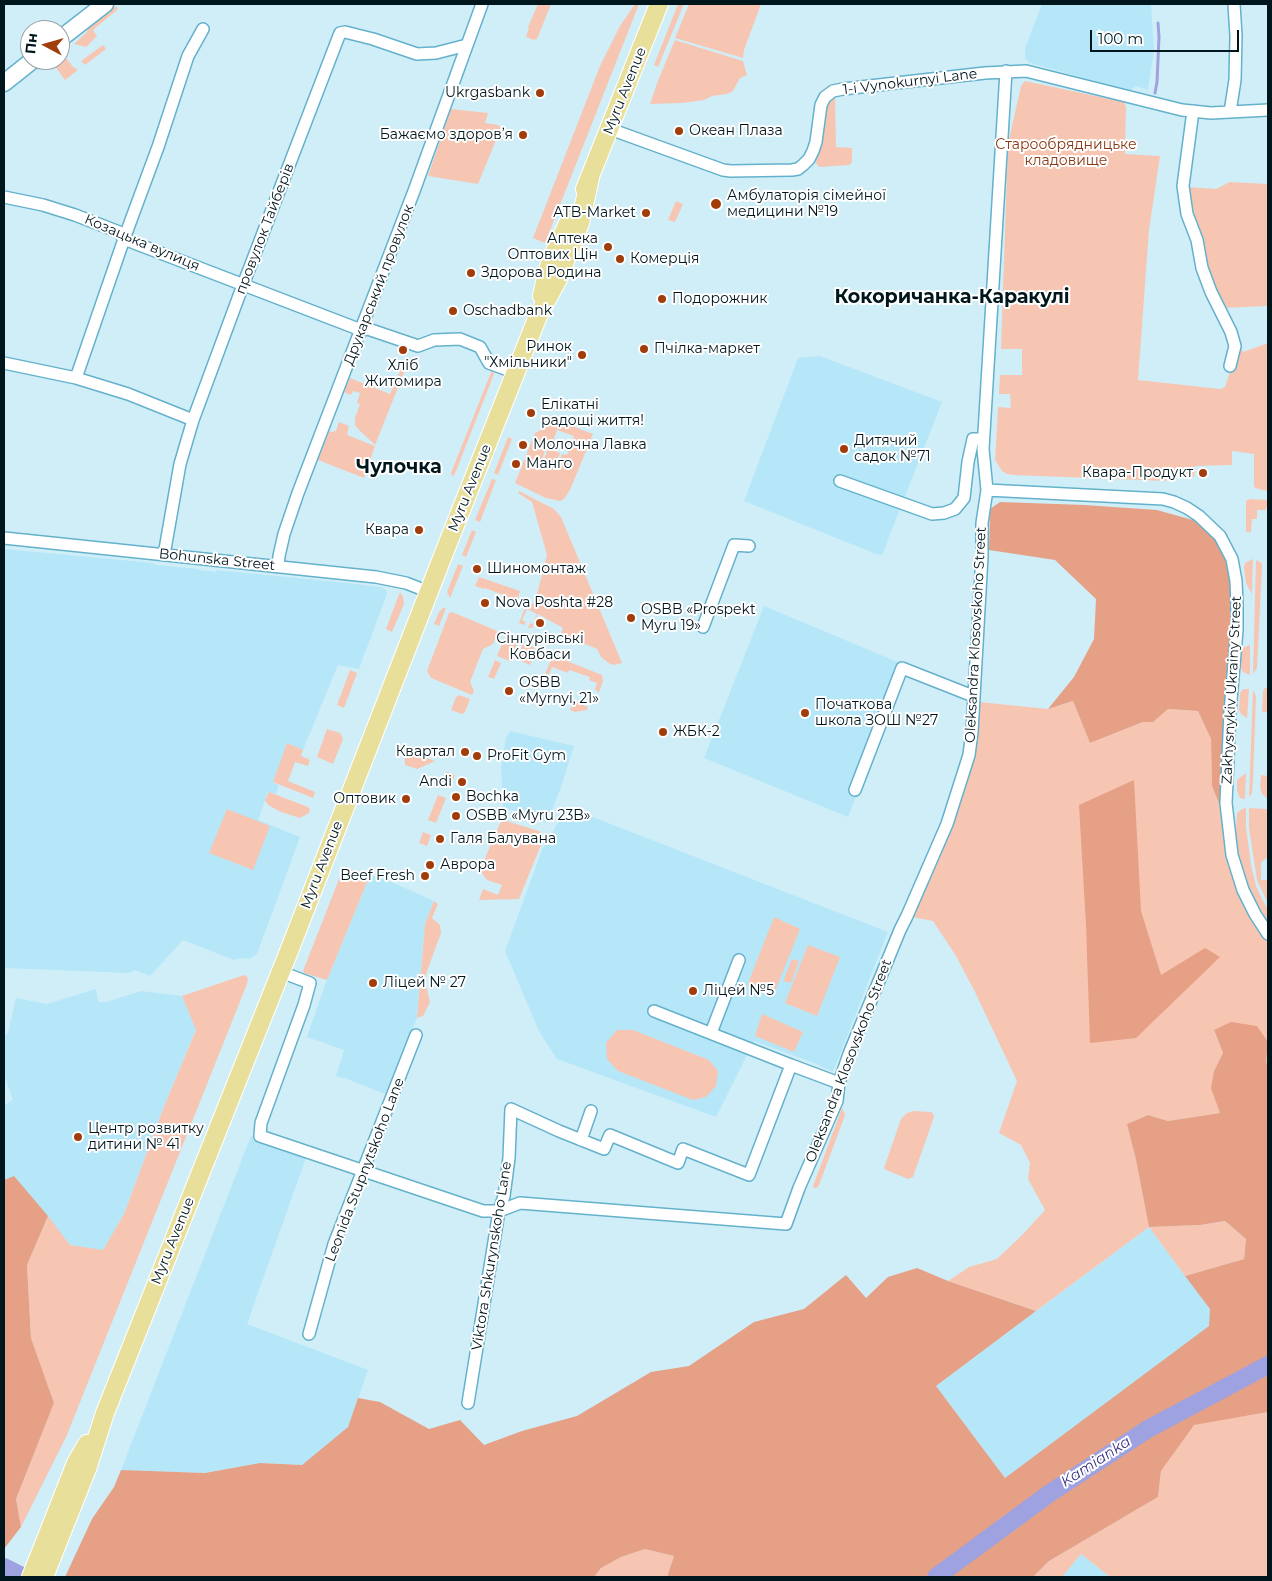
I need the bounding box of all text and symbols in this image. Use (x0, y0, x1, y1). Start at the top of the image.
north arrow (20, 20, 70, 70)
scale bar (1092, 20, 1241, 52)
text: 100 m (1098, 29, 1143, 48)
text: Пн (21, 32, 41, 55)
street label: Myru Avenue (600, 45, 650, 137)
street label: 1-i Vynokurnyi Lane (842, 65, 978, 99)
place label: Ukrgasbank (445, 85, 530, 101)
marker: Ukrgasbank (534, 87, 546, 99)
place label: Океан Плаза (689, 123, 783, 139)
marker: Океан Плаза (673, 125, 685, 137)
place label: Бажаємо здоровʼя (380, 127, 513, 143)
marker: Бажаємо здоровʼя (517, 129, 529, 141)
park label: Старообрядницьке кладовище (995, 137, 1137, 170)
street label: провулок Тайберів (232, 161, 298, 297)
place label: Амбулаторія сімейної медицини №19 (727, 188, 886, 220)
marker: Амбулаторія сімейної медицини №19 (709, 197, 723, 211)
street label: Друкарський провулок (341, 202, 417, 368)
place label: ATB-Market (553, 205, 636, 221)
marker: ATB-Market (640, 207, 652, 219)
street label: Козацька вулиця (82, 211, 202, 275)
place label: Аптека Оптових Цін (507, 231, 598, 264)
marker: Аптека Оптових Цін (602, 241, 614, 253)
place label: Комерція (630, 251, 700, 267)
marker: Комерція (614, 253, 626, 265)
place label: Здорова Родина (481, 265, 602, 281)
marker: Здорова Родина (465, 267, 477, 279)
district label: Кокоричанка-Каракулі (834, 286, 1070, 308)
place label: Подорожник (672, 291, 767, 307)
marker: Подорожник (656, 293, 668, 305)
place label: Oschadbank (463, 303, 552, 319)
marker: Oschadbank (447, 305, 459, 317)
place label: Ринок "Хмільники" (484, 339, 572, 372)
place label: Пчілка-маркет (654, 341, 760, 357)
marker: Пчілка-маркет (638, 343, 650, 355)
marker: Хліб Житомира (397, 344, 409, 356)
marker: Ринок "Хмільники" (576, 349, 588, 361)
place label: Хліб Житомира (364, 358, 442, 391)
place label: Елікатні радощі життя! (541, 397, 644, 430)
marker: Елікатні радощі життя! (525, 407, 537, 419)
place label: Дитячий садок №71 (854, 433, 931, 466)
place label: Молочна Лавка (533, 437, 647, 453)
marker: Молочна Лавка (517, 439, 529, 451)
street label: Myru Avenue (445, 442, 495, 534)
marker: Дитячий садок №71 (838, 443, 850, 455)
district label: Чулочка (356, 456, 442, 478)
place label: Манго (526, 456, 572, 472)
marker: Манго (510, 458, 522, 470)
place label: Квара-Продукт (1082, 465, 1193, 481)
marker: Квара-Продукт (1197, 467, 1209, 479)
place label: Квара (365, 522, 409, 538)
marker: Квара (413, 524, 425, 536)
street label: Oleksandra Klosovskoho Street (962, 526, 990, 744)
street label: Bohunska Street (158, 546, 276, 574)
place label: Шиномонтаж (487, 561, 586, 577)
marker: Шиномонтаж (471, 563, 483, 575)
place label: Nova Poshta #28 (495, 595, 613, 611)
street label: Zakhysnykiv Ukrainy Street (1219, 595, 1245, 785)
marker: Nova Poshta #28 (479, 597, 491, 609)
place label: OSBB «Prospekt Myru 19» (641, 602, 756, 634)
marker: OSBB «Prospekt Myru 19» (625, 612, 637, 624)
marker: Сінгурівські Ковбаси (534, 617, 546, 629)
place label: Сінгурівські Ковбаси (496, 631, 584, 664)
place label: OSBB «Myrnyi, 21» (519, 675, 599, 708)
marker: OSBB «Myrnyi, 21» (503, 685, 515, 697)
place label: Початкова школа ЗОШ №27 (815, 697, 938, 730)
marker: Початкова школа ЗОШ №27 (799, 707, 811, 719)
place label: ЖБК-2 (673, 724, 720, 740)
marker: ЖБК-2 (657, 726, 669, 738)
place label: Квартал (396, 744, 455, 760)
marker: Квартал (459, 746, 471, 758)
place label: ProFit Gym (487, 748, 566, 764)
marker: ProFit Gym (471, 750, 483, 762)
place label: Andi (419, 774, 452, 790)
marker: Andi (456, 776, 468, 788)
place label: Bochka (466, 789, 519, 805)
place label: Оптовик (333, 791, 396, 807)
marker: Bochka (450, 791, 462, 803)
marker: Оптовик (400, 793, 412, 805)
place label: OSBB «Myru 23B» (466, 808, 591, 824)
marker: OSBB «Myru 23B» (450, 810, 462, 822)
street label: Myru Avenue (298, 819, 346, 911)
place label: Галя Балувана (450, 831, 556, 847)
marker: Галя Балувана (434, 833, 446, 845)
place label: Аврора (440, 857, 495, 873)
marker: Аврора (424, 859, 436, 871)
place label: Beef Fresh (340, 868, 415, 884)
marker: Beef Fresh (419, 870, 431, 882)
street label: Oleksandra Klosovskoho Street (802, 957, 896, 1165)
place label: Ліцей № 27 (383, 975, 466, 991)
marker: Ліцей № 27 (367, 977, 379, 989)
place label: Ліцей №5 (703, 983, 774, 999)
marker: Ліцей №5 (687, 985, 699, 997)
street label: Leonida Stupnytskoho Lane (322, 1076, 408, 1264)
place label: Центр розвитку дитини № 41 (88, 1121, 204, 1154)
marker: Центр розвитку дитини № 41 (72, 1131, 84, 1143)
street label: Viktora Shkurynskoho Lane (469, 1160, 515, 1352)
street label: Myru Avenue (148, 1195, 198, 1287)
water label: Kamianka (1058, 1433, 1134, 1491)

